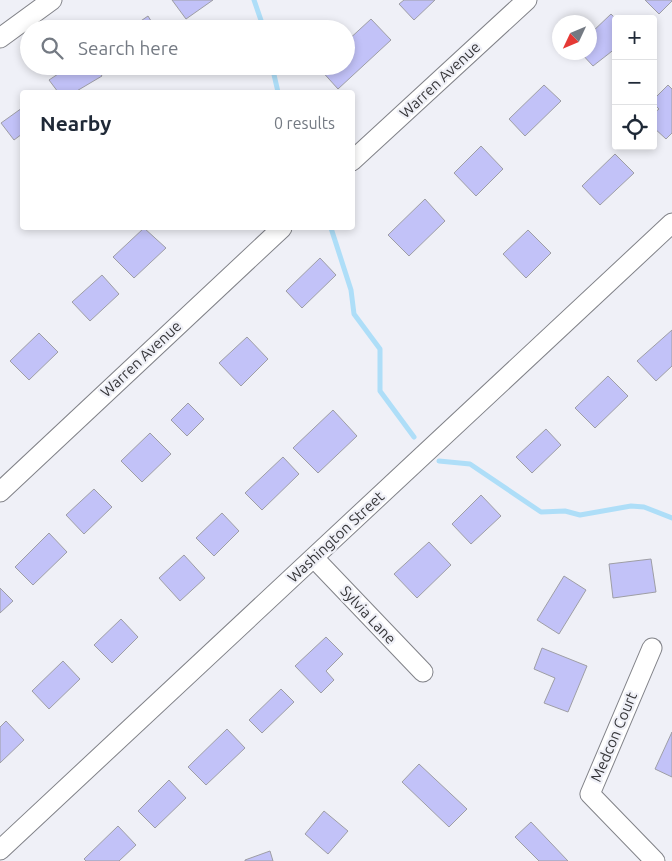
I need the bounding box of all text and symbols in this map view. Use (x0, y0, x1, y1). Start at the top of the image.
north arrow (552, 15, 597, 60)
map controls (612, 15, 657, 150)
button: + (612, 15, 657, 60)
search box (20, 20, 355, 75)
icon: search (38, 34, 66, 62)
text: Search here (78, 37, 178, 59)
street label: Warren Avenue (396, 38, 483, 121)
button: − (612, 60, 657, 105)
button: locate (612, 105, 657, 150)
text: Nearby (40, 111, 111, 135)
text: 0 results (274, 114, 335, 132)
street label: Warren Avenue (97, 317, 184, 400)
street label: Washington Street (284, 487, 388, 586)
street label: Sylvia Lane (337, 582, 400, 647)
street label: Medcon Court (587, 689, 640, 784)

